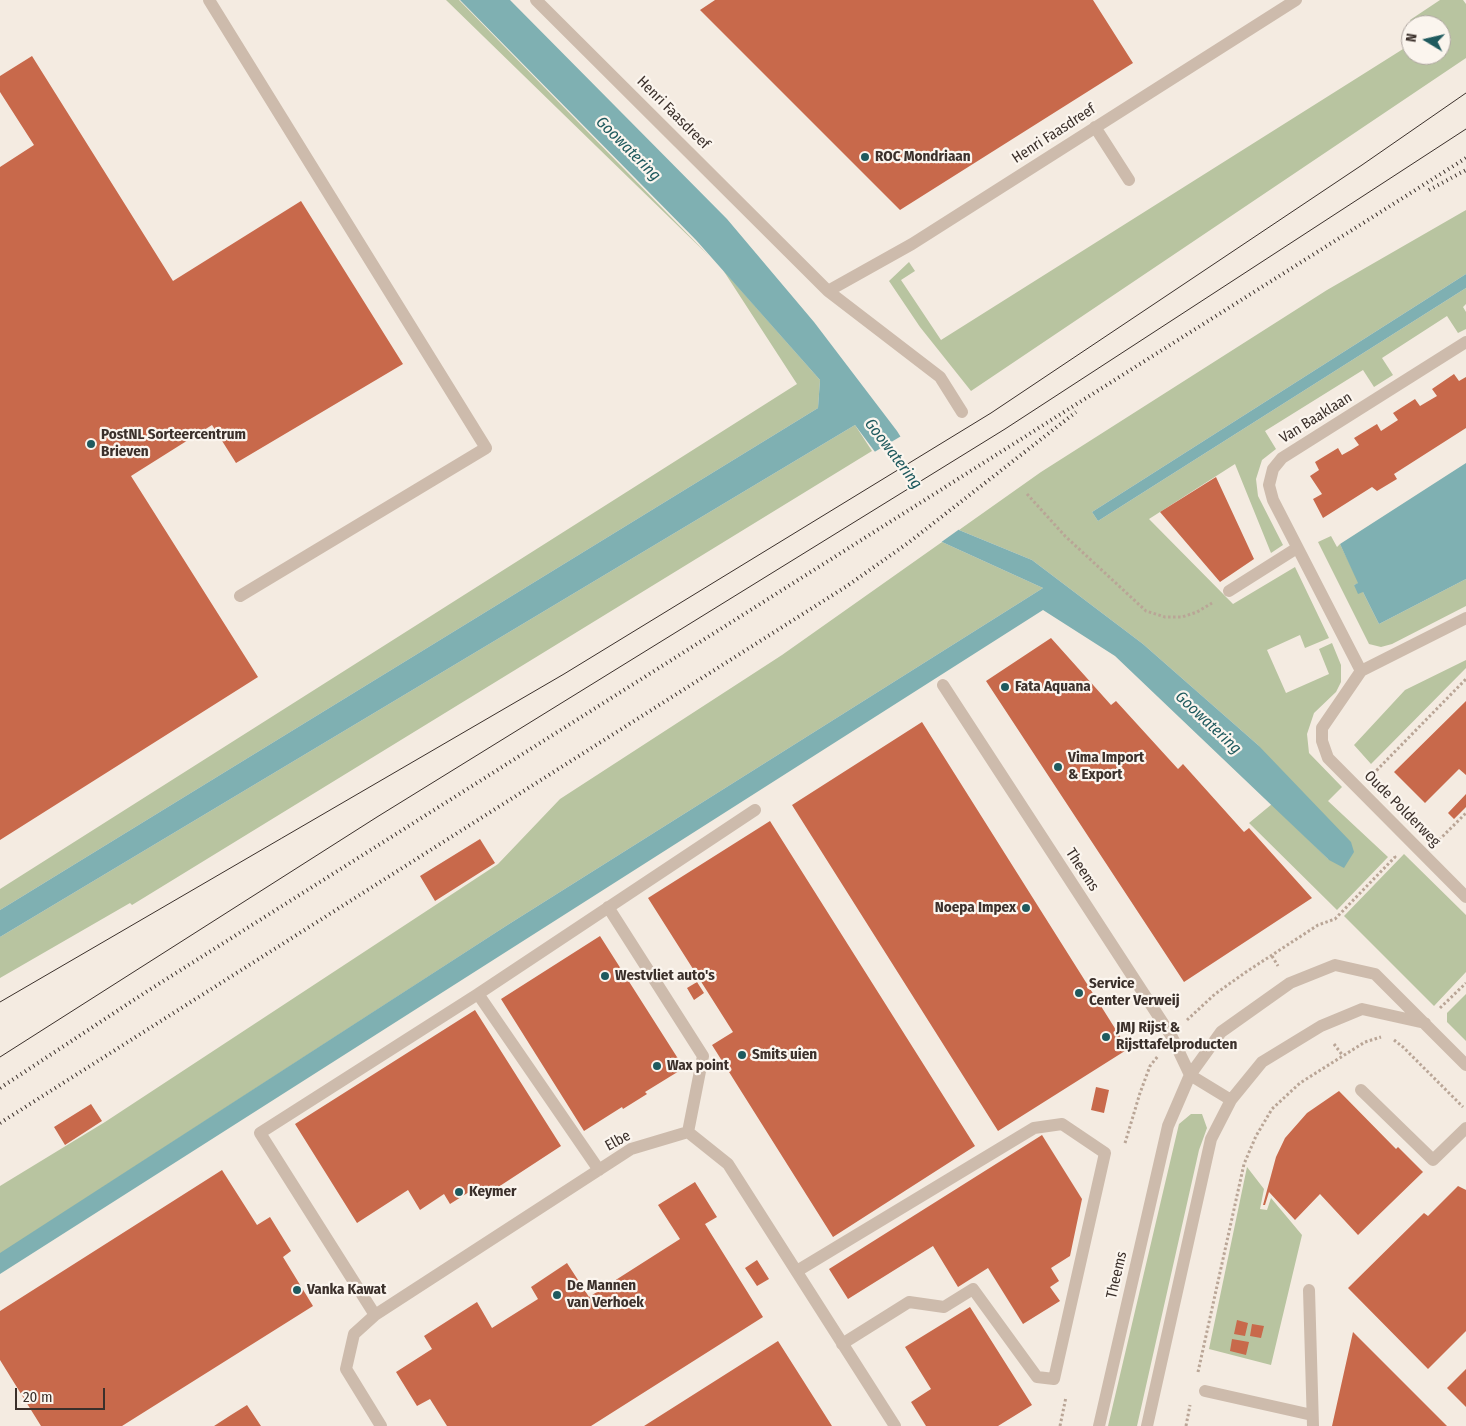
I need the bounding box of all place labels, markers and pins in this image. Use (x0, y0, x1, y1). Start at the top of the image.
place label: ROC Mondriaan (875, 148, 971, 166)
marker: ROC Mondriaan (859, 151, 871, 163)
place label: PostNL Sorteercentrum Brieven (101, 426, 246, 461)
marker: PostNL Sorteercentrum Brieven (85, 438, 97, 450)
place label: Fata Aquana (1015, 678, 1091, 696)
marker: Fata Aquana (999, 681, 1011, 693)
place label: Vima Import & Export (1068, 749, 1144, 784)
marker: Vima Import & Export (1052, 761, 1064, 773)
place label: Noepa Impex (935, 899, 1016, 917)
marker: Noepa Impex (1020, 902, 1032, 914)
place label: Westvliet auto's (615, 967, 715, 985)
marker: Westvliet auto's (599, 970, 611, 982)
place label: Service Center Verweij (1089, 975, 1180, 1010)
marker: Service Center Verweij (1073, 987, 1085, 999)
place label: JMJ Rijst & Rijsttafelproducten (1116, 1019, 1237, 1054)
marker: JMJ Rijst & Rijsttafelproducten (1100, 1031, 1112, 1043)
place label: Smits uien (752, 1046, 817, 1064)
marker: Smits uien (736, 1049, 748, 1061)
place label: Wax point (667, 1057, 729, 1075)
marker: Wax point (651, 1060, 663, 1072)
place label: Keymer (469, 1183, 517, 1201)
marker: Keymer (453, 1186, 465, 1198)
place label: De Mannen van Verhoek (567, 1277, 644, 1312)
place label: Vanka Kawat (307, 1281, 386, 1299)
marker: Vanka Kawat (291, 1284, 303, 1296)
marker: De Mannen van Verhoek (551, 1289, 563, 1301)

